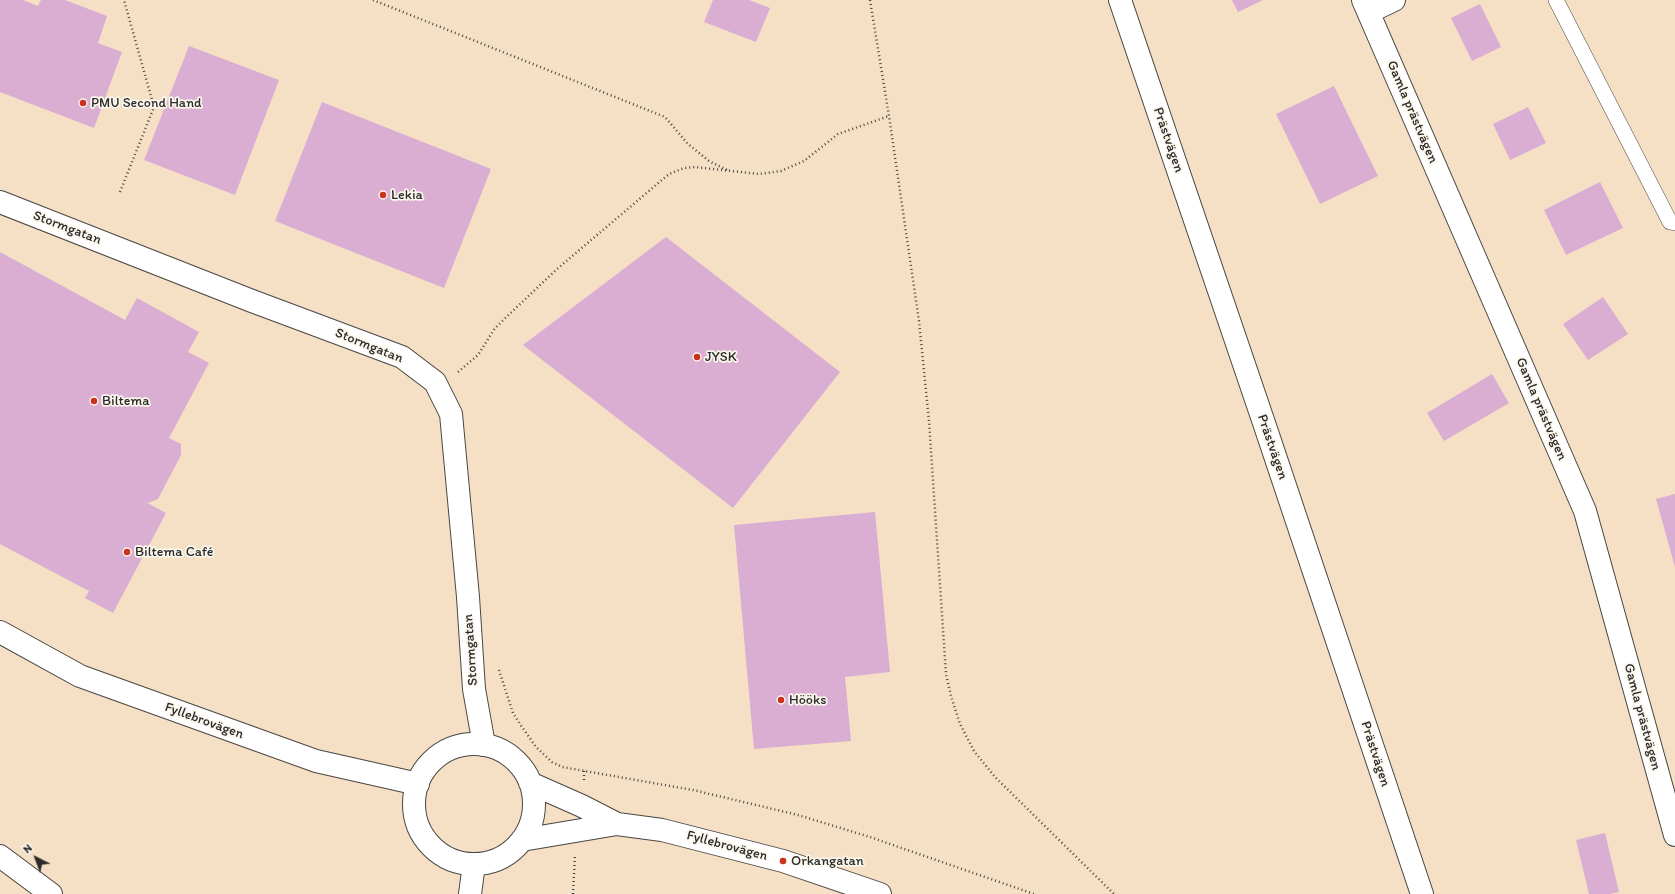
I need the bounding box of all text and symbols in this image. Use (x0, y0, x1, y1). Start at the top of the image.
street label: Gamla prästvägen (1383, 58, 1441, 166)
place label: PMU Second Hand (91, 95, 202, 111)
marker: PMU Second Hand (78, 98, 88, 108)
street label: Prästvägen (1149, 105, 1187, 175)
place label: Lekia (391, 187, 423, 203)
marker: Lekia (378, 190, 388, 200)
street label: Stormgatan (30, 207, 104, 249)
street label: Stormgatan (333, 325, 405, 367)
place label: JYSK (705, 349, 737, 365)
marker: JYSK (692, 352, 702, 362)
street label: Gamla prästvägen (1512, 355, 1570, 463)
place label: Biltema (102, 393, 150, 409)
marker: Biltema (89, 396, 99, 406)
street label: Prästvägen (1253, 412, 1291, 482)
place label: Biltema Café (135, 544, 213, 560)
marker: Biltema Café (122, 547, 132, 557)
street label: Stormgatan (460, 614, 482, 686)
street label: Gamla prästvägen (1620, 662, 1664, 772)
place label: Hööks (789, 692, 826, 708)
marker: Hööks (776, 695, 786, 705)
street label: Fyllebrovägen (162, 699, 246, 743)
street label: Prästvägen (1357, 719, 1393, 789)
street label: Fyllebrovägen (685, 827, 769, 865)
north arrow (16, 838, 56, 878)
text: N (21, 841, 35, 856)
place label: Orkangatan (791, 853, 864, 869)
marker: Orkangatan (778, 856, 788, 866)

